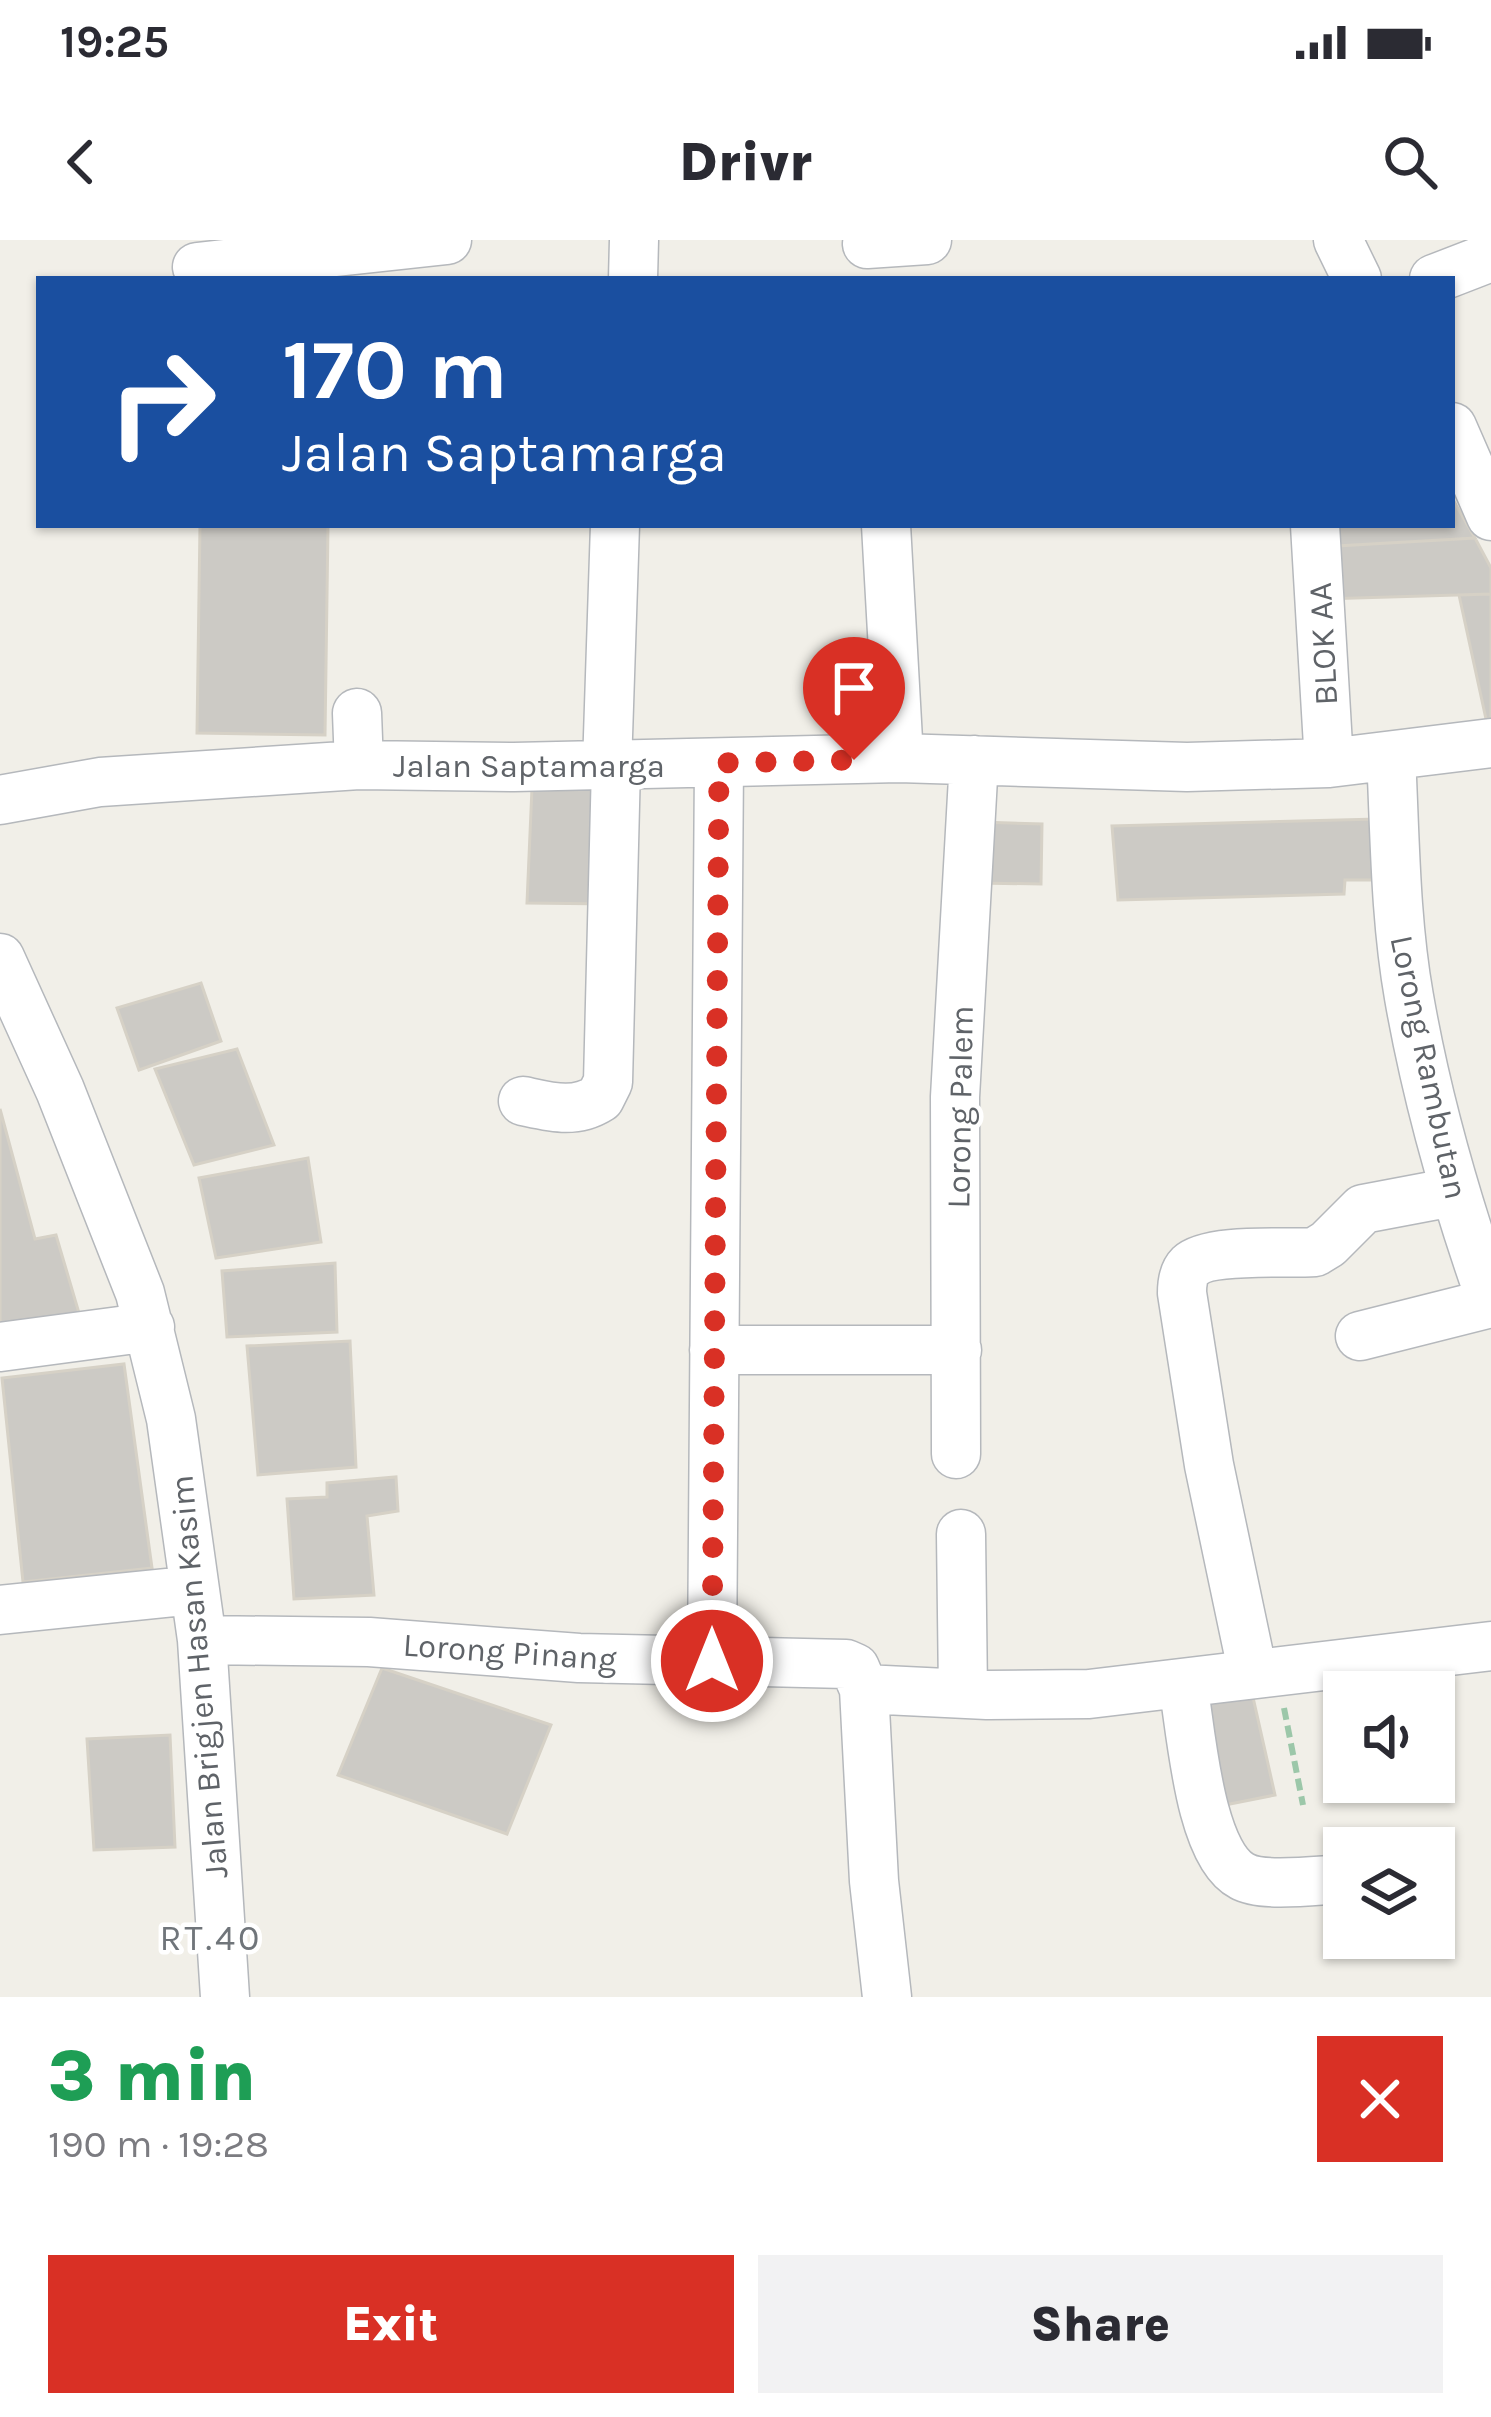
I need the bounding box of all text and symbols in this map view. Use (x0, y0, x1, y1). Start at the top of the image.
text: 19:25 (60, 16, 169, 68)
icon: back (48, 129, 114, 195)
icon: search (1377, 129, 1443, 195)
text: Drivr (679, 130, 812, 194)
text: 170 m (282, 321, 508, 419)
icon: right (84, 324, 240, 480)
text: Jalan Saptamarga (282, 421, 727, 485)
street label: BLOK AA (1301, 581, 1345, 706)
pin (803, 637, 905, 760)
icon: arrive (821, 655, 887, 721)
street label: Jalan Saptamarga (393, 747, 665, 785)
street label: Lorong Rambutan (1382, 932, 1476, 1203)
street label: Lorong Palem (939, 1005, 981, 1209)
street label: Jalan Brigjen Hasan Kasim (162, 1474, 236, 1880)
position arrow (649, 1598, 775, 1724)
street label: Lorong Pinang (402, 1626, 619, 1678)
map controls (1323, 1671, 1455, 1959)
button: sound (1323, 1671, 1455, 1803)
button: layers (1323, 1827, 1455, 1959)
district label: RT.40 (160, 1917, 262, 1959)
text: 3 min (48, 2034, 256, 2118)
button: close (1317, 2036, 1443, 2162)
text: 190 m · 19:28 (48, 2121, 269, 2167)
button: Exit (48, 2255, 734, 2393)
button: Share (758, 2255, 1443, 2393)

